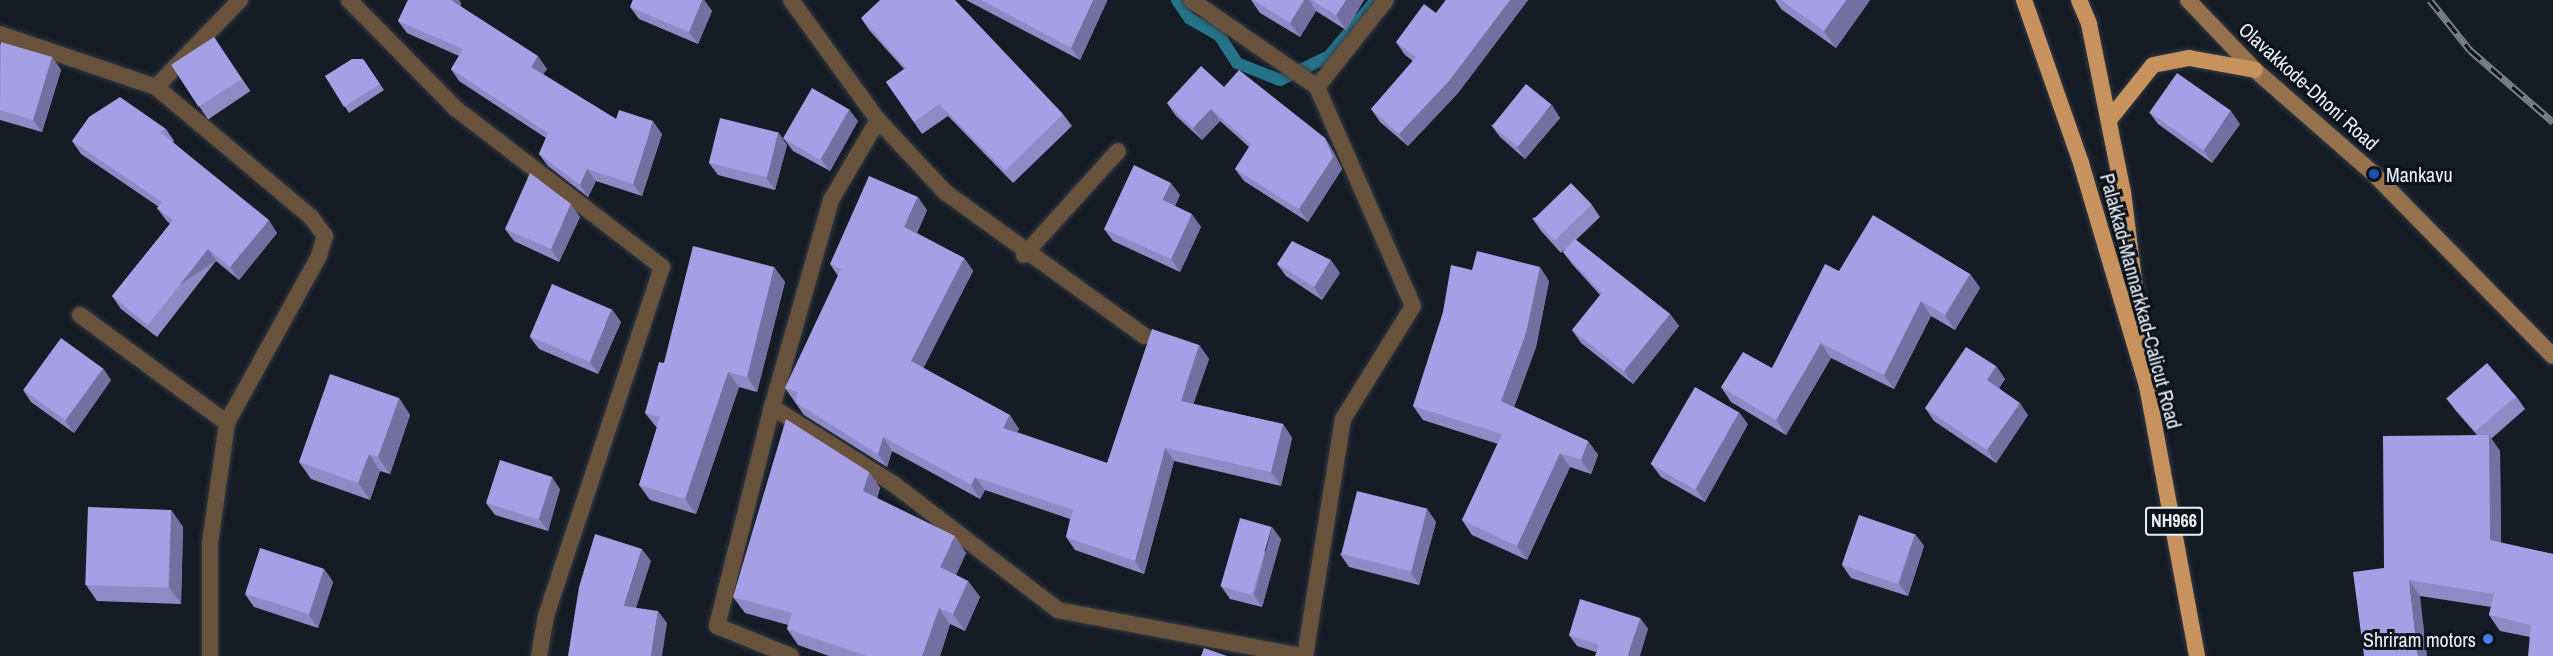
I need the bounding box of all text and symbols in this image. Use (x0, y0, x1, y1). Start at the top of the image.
street label: Olavakkode-Dhoni Road (2234, 17, 2384, 155)
place label: Mankavu (2386, 162, 2453, 186)
marker: Mankavu (2367, 167, 2381, 181)
street label: Palakkad-Mannarkkad-Calicut Road (2095, 171, 2187, 431)
road number: NH966 (2144, 506, 2204, 536)
place label: Shriram motors (2363, 627, 2476, 651)
marker: Shriram motors (2481, 632, 2495, 646)

